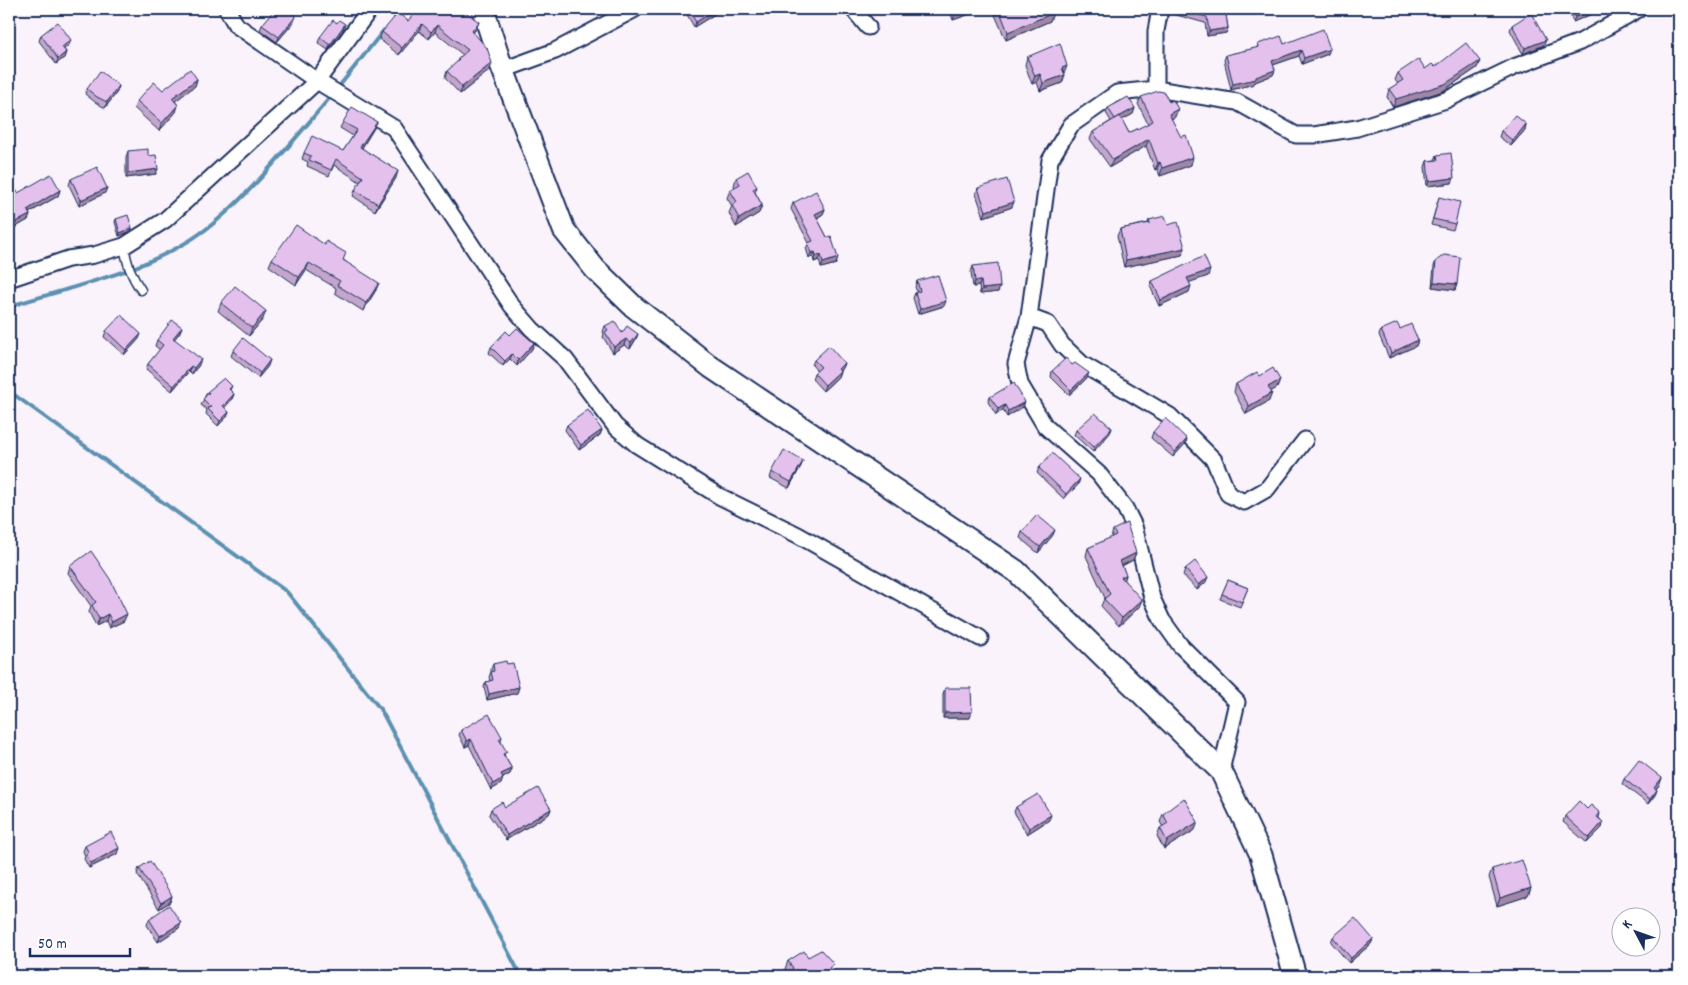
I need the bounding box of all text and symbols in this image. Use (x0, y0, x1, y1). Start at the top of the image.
north arrow (1610, 908, 1660, 958)
text: K (1618, 915, 1638, 934)
scale bar (30, 925, 130, 957)
text: 50 m (38, 934, 67, 956)

